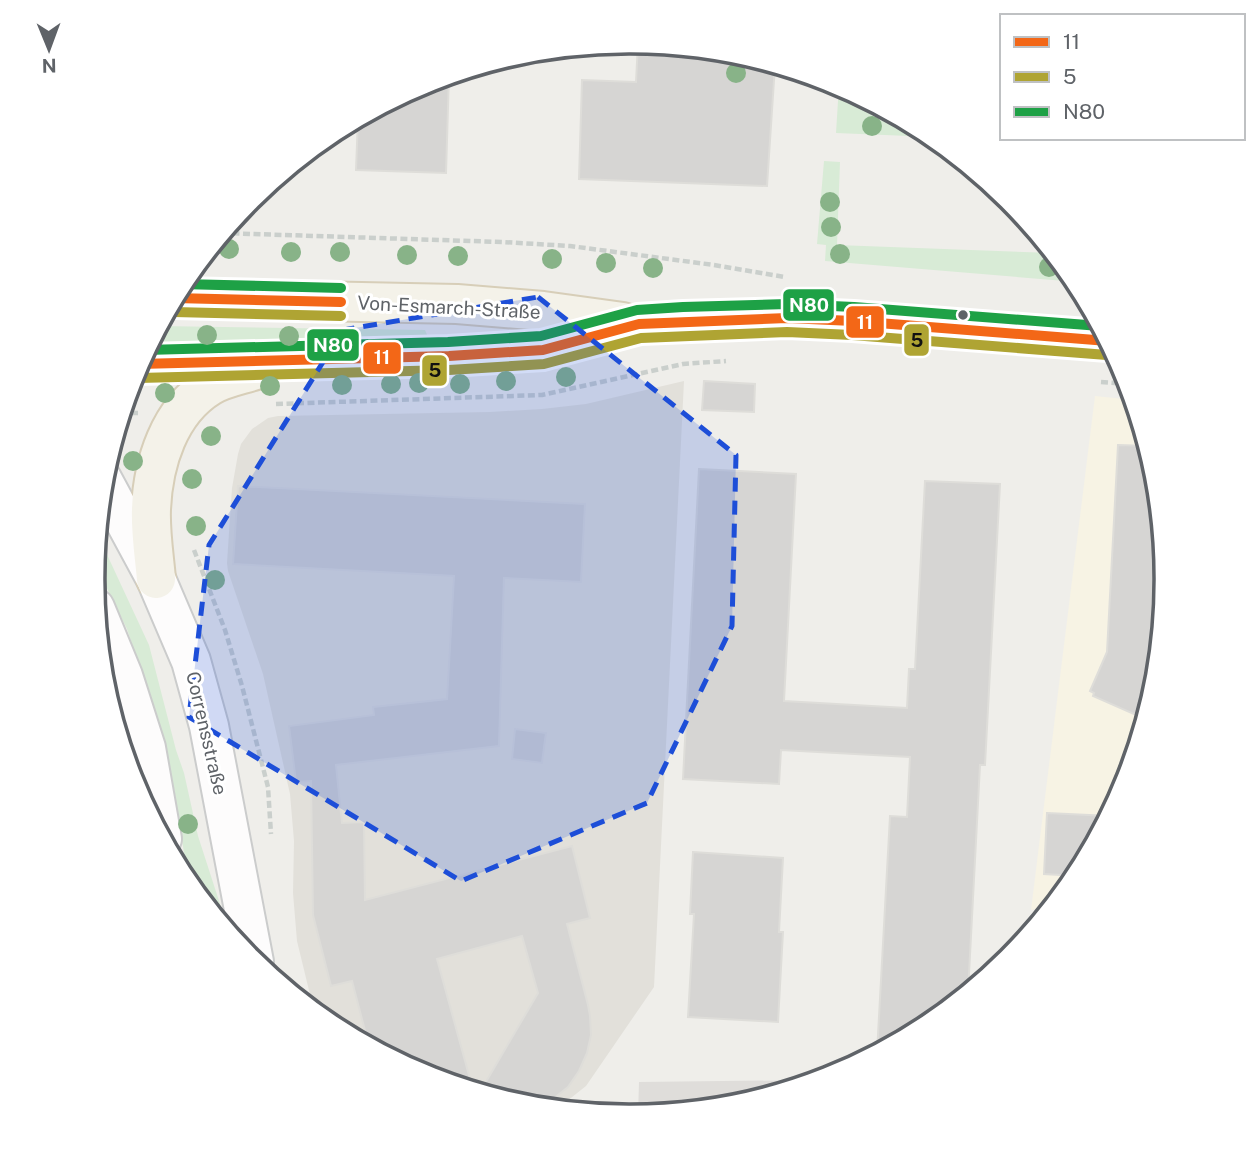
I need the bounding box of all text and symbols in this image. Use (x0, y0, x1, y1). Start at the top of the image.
north arrow (14, 14, 84, 84)
legend (1000, 14, 1245, 140)
text: 11 (1063, 29, 1080, 54)
text: N (42, 55, 57, 77)
text: 5 (1063, 64, 1076, 89)
text: N80 (1063, 99, 1105, 124)
line badge: N80 (782, 288, 835, 322)
street label: Von-Esmarch-Straße (357, 291, 541, 323)
text: N80 (789, 294, 829, 316)
line badge: 11 (845, 305, 885, 339)
unlabelled marker (956, 308, 970, 322)
text: 11 (857, 311, 873, 333)
line badge: 5 (903, 323, 930, 357)
line badge: N80 (306, 328, 360, 362)
text: 5 (911, 329, 923, 351)
text: N80 (313, 334, 353, 356)
line badge: 11 (362, 341, 402, 375)
text: 11 (374, 346, 390, 368)
line badge: 5 (421, 354, 448, 387)
text: 5 (429, 359, 441, 381)
street label: Corrensstraße (182, 669, 232, 797)

